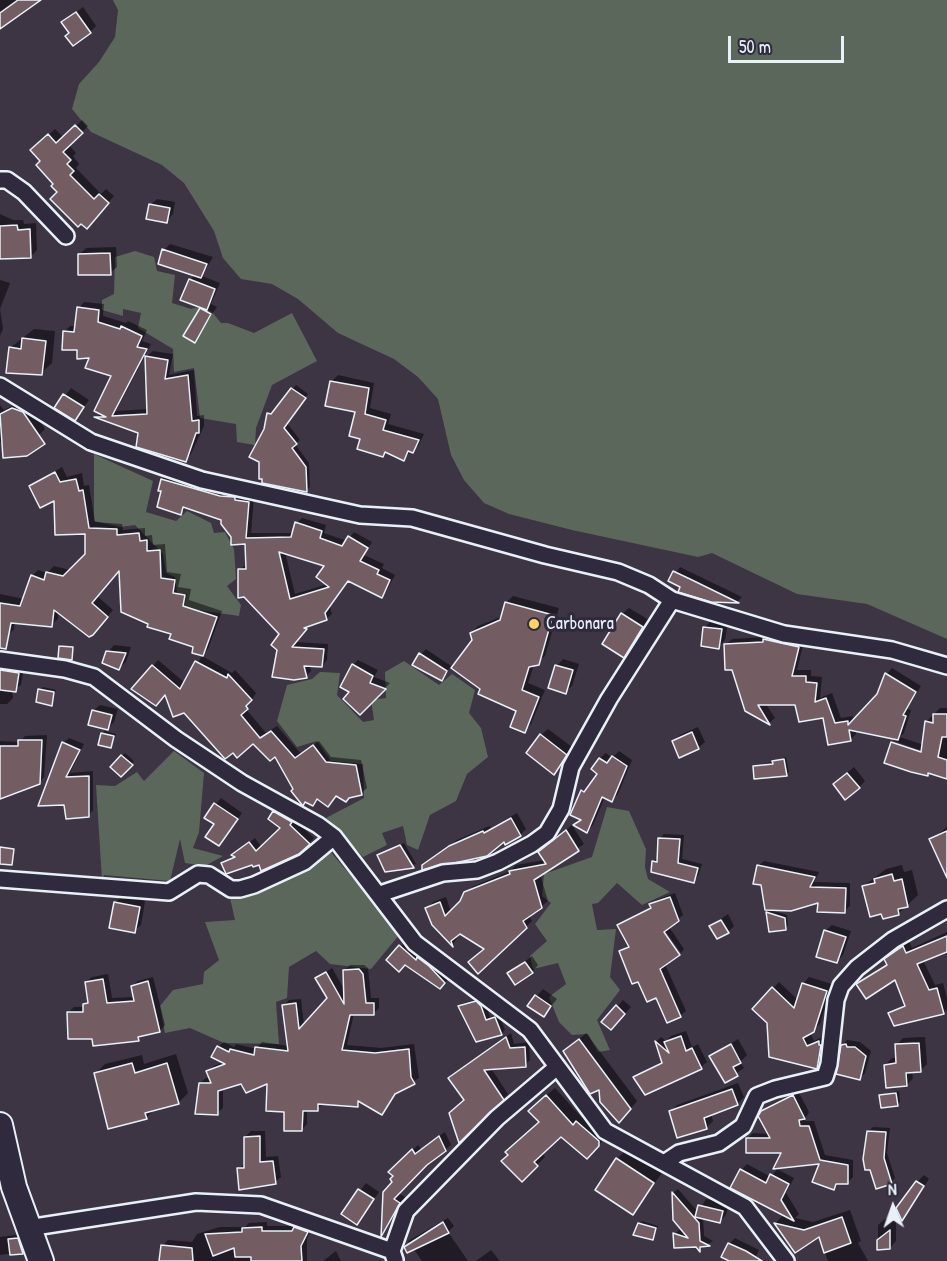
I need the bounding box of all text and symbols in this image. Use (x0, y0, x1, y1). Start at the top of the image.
scale bar (731, 24, 846, 62)
text: 50 m (739, 34, 771, 59)
place label: Carbonara (546, 613, 614, 635)
marker: Carbonara (527, 617, 541, 631)
north arrow (863, 1177, 923, 1237)
text: N (888, 1178, 897, 1200)

